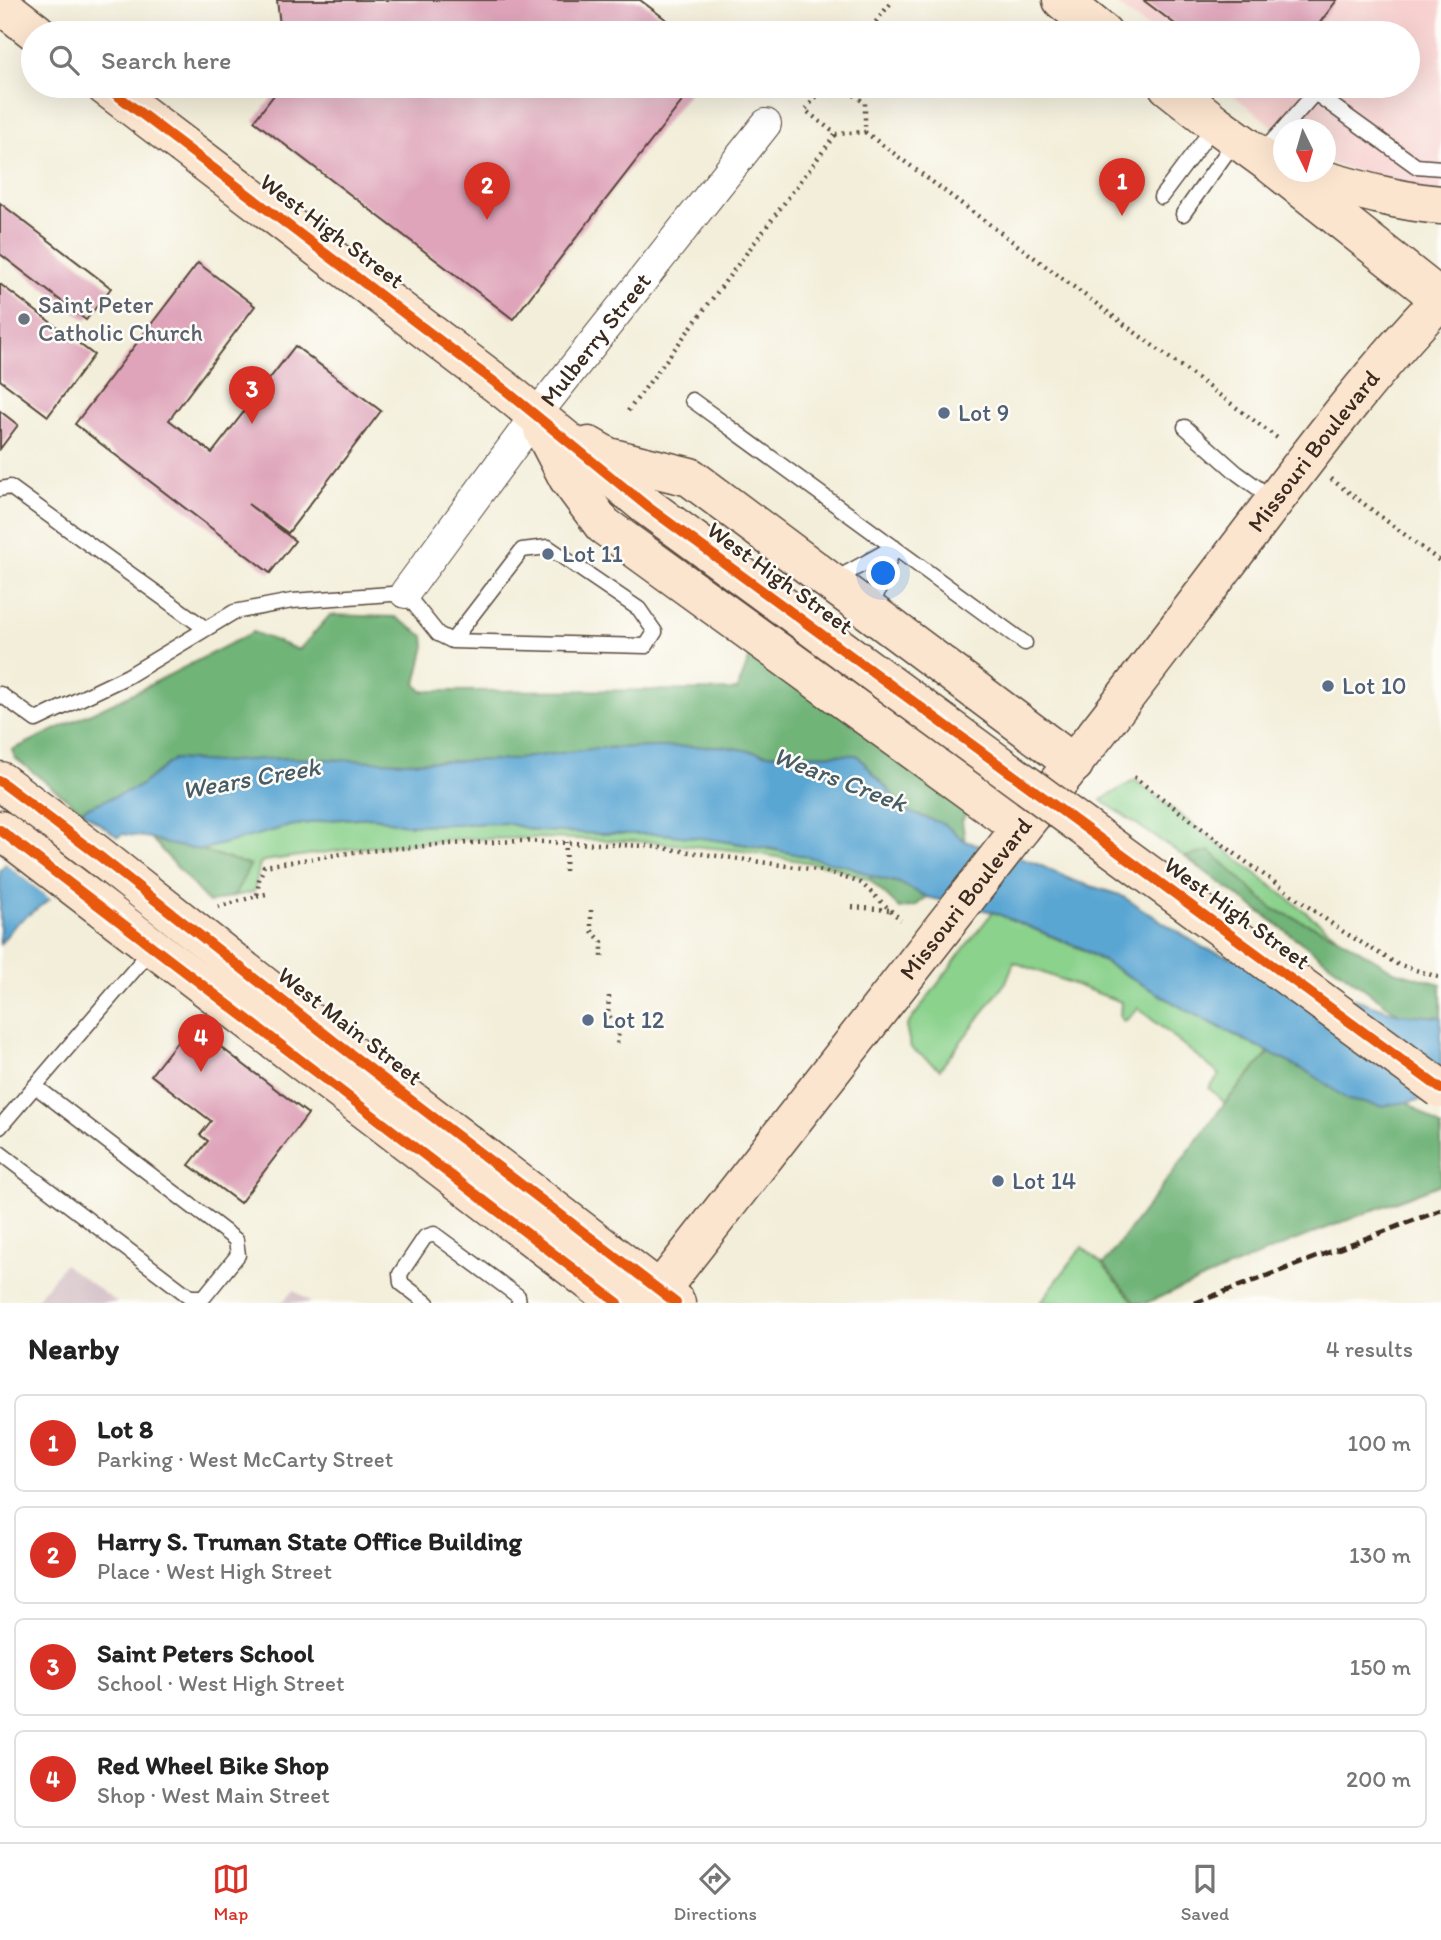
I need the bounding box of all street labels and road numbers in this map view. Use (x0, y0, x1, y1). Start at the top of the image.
street label: West High Street (254, 167, 410, 294)
street label: Mulberry Street (533, 267, 657, 412)
street label: Missouri Boulevard (1241, 364, 1386, 538)
street label: West High Street (702, 515, 859, 640)
street label: Missouri Boulevard (893, 811, 1038, 985)
street label: West High Street (1159, 850, 1316, 975)
street label: West Main Street (272, 960, 429, 1091)

